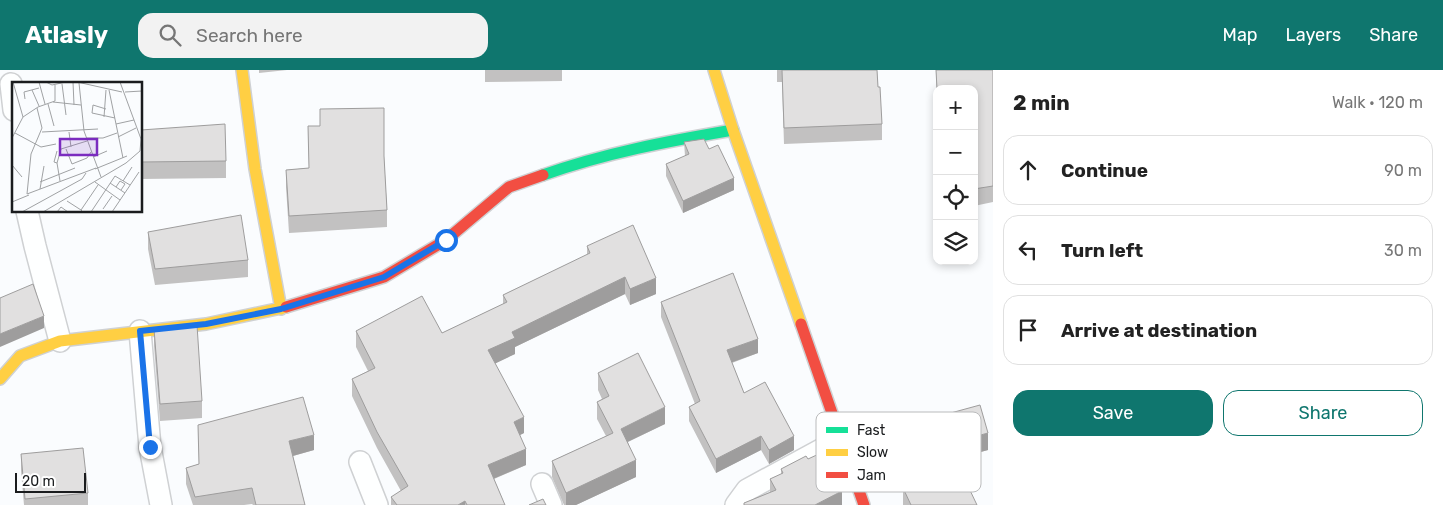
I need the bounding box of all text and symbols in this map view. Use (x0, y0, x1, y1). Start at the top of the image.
search box (138, 13, 488, 58)
text: Atlasly (25, 21, 108, 49)
icon: search (156, 21, 184, 49)
text: Search here (196, 24, 303, 47)
text: Map (1223, 24, 1258, 46)
text: Layers (1286, 24, 1341, 46)
text: Share (1369, 24, 1418, 46)
inset map (12, 82, 142, 212)
map controls (933, 85, 978, 265)
button: + (933, 85, 978, 130)
text: 2 min (1013, 90, 1070, 115)
text: Walk · 120 m (1332, 93, 1423, 112)
button: − (933, 130, 978, 175)
icon: ahead (1014, 156, 1042, 184)
text: Continue (1061, 159, 1148, 182)
text: 90 m (1384, 161, 1422, 180)
button: locate (933, 175, 978, 220)
button: layers (933, 220, 978, 265)
route start (435, 229, 458, 252)
icon: left (1014, 236, 1042, 264)
text: Turn left (1061, 239, 1143, 262)
text: 30 m (1384, 241, 1422, 260)
icon: arrive (1014, 316, 1042, 344)
text: Arrive at destination (1061, 319, 1257, 342)
button: Save (1013, 390, 1213, 436)
button: Share (1223, 390, 1423, 436)
legend (816, 412, 981, 492)
text: Fast (857, 422, 886, 439)
route end (139, 436, 162, 459)
text: Slow (857, 444, 888, 461)
text: Jam (857, 467, 886, 484)
scale bar (15, 470, 86, 493)
text: 20 m (22, 473, 55, 490)

